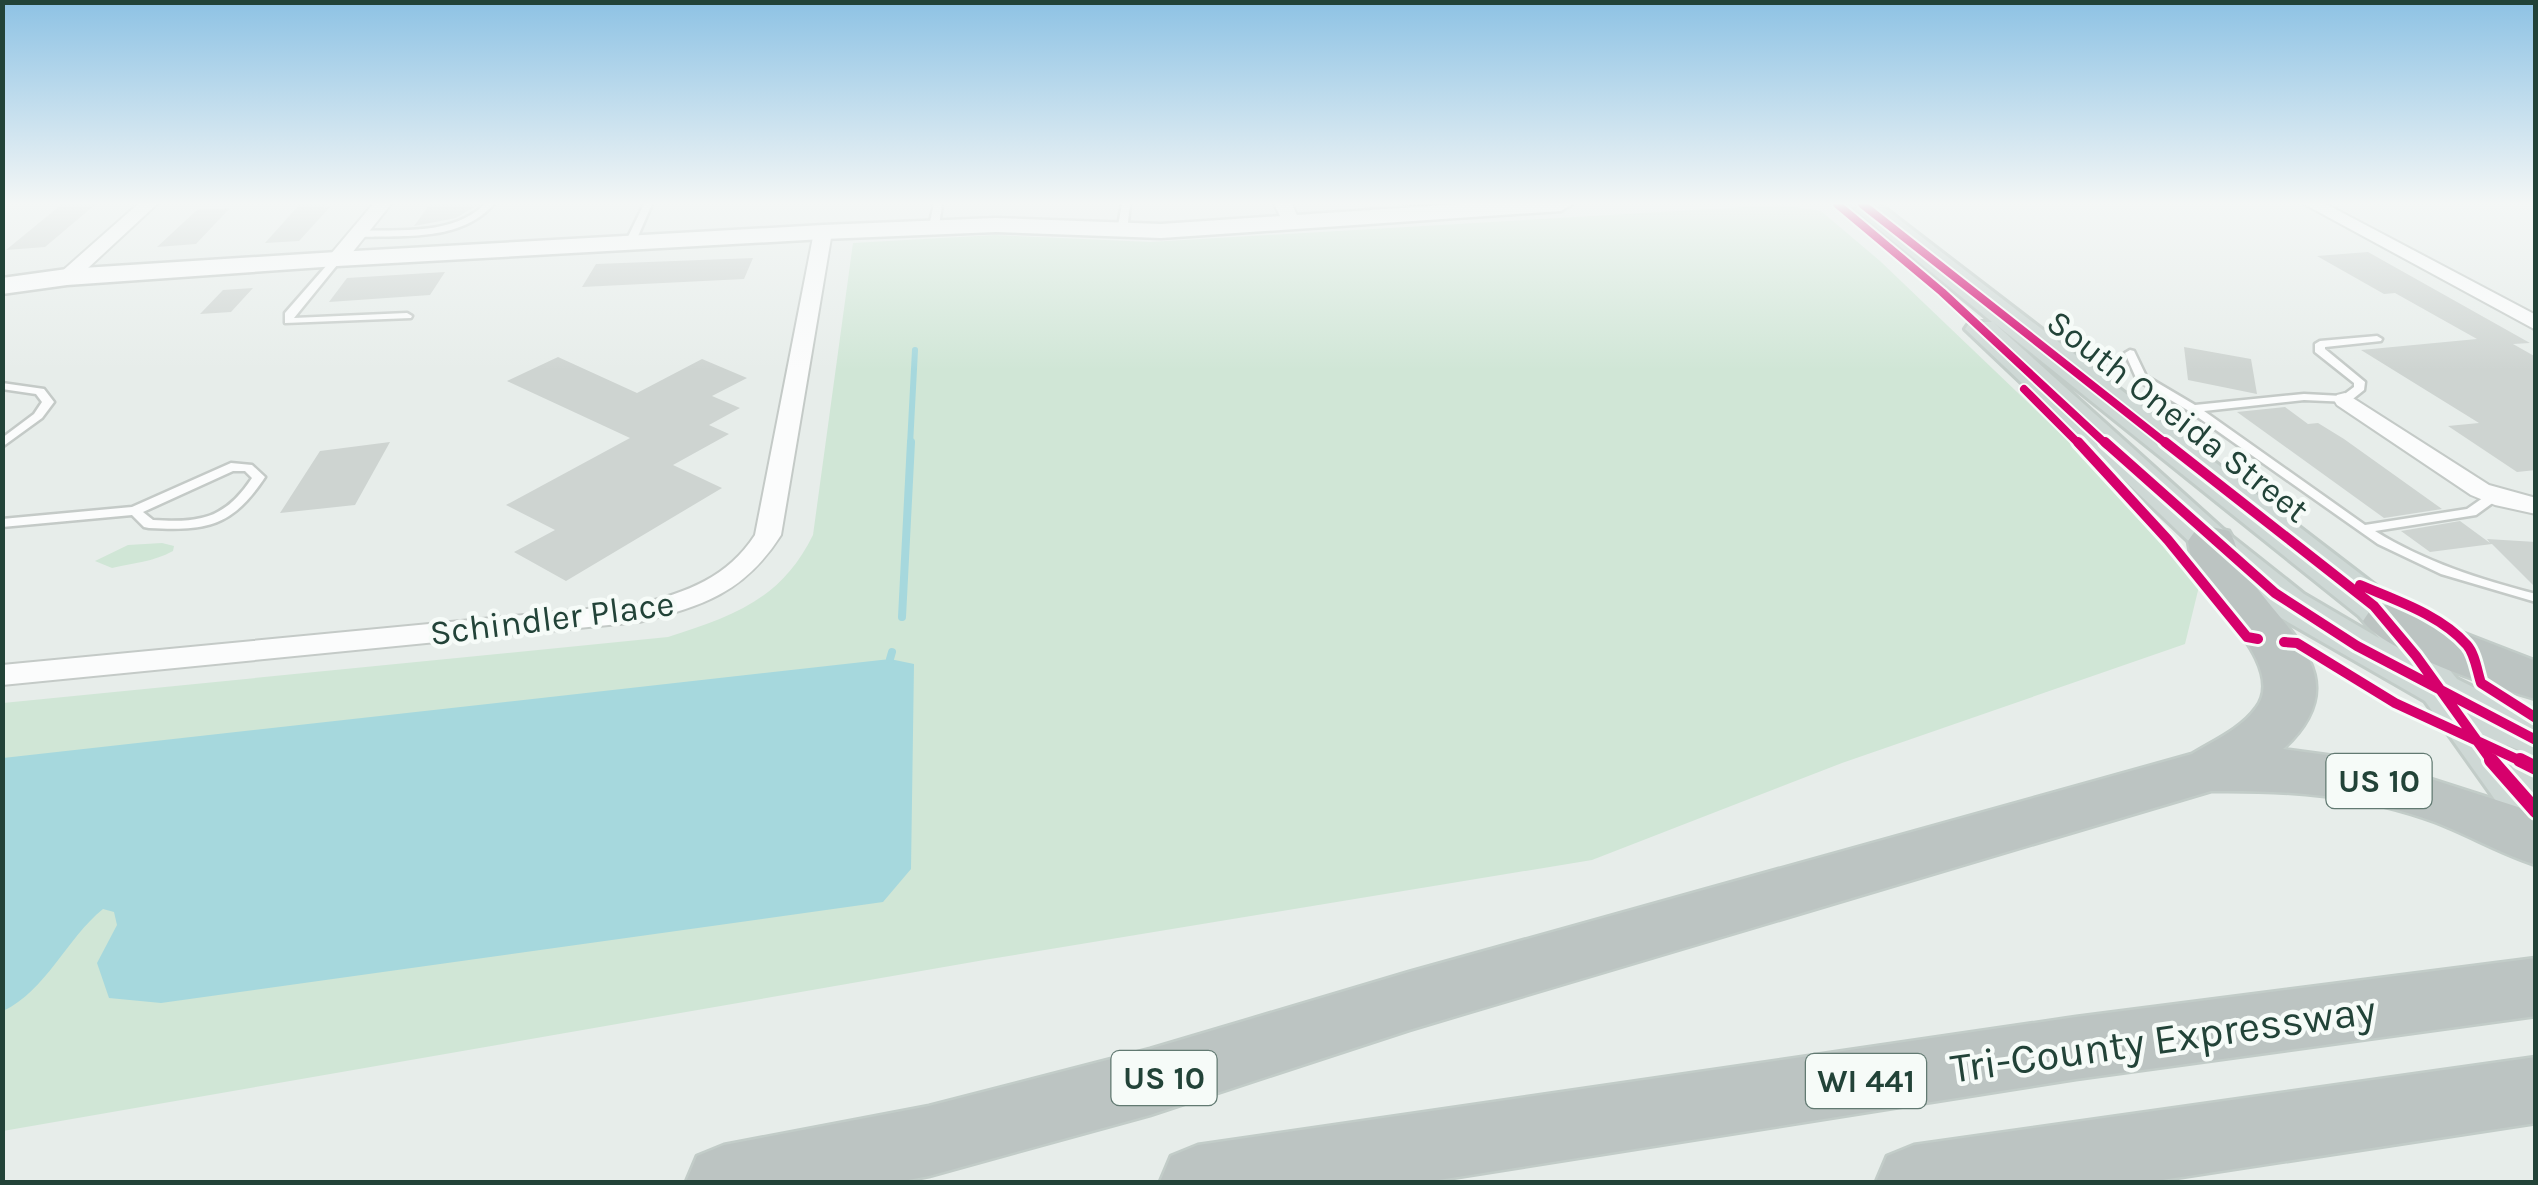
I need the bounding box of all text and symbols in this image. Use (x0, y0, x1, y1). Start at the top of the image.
street label: South Oneida Street (2039, 302, 2317, 531)
street label: Schindler Place (428, 583, 677, 654)
road number: US 10 (2326, 754, 2432, 808)
street label: Tri-County Expressway (1947, 984, 2379, 1094)
road number: US 10 (1112, 1051, 1216, 1105)
road number: WI 441 (1806, 1054, 1926, 1108)

